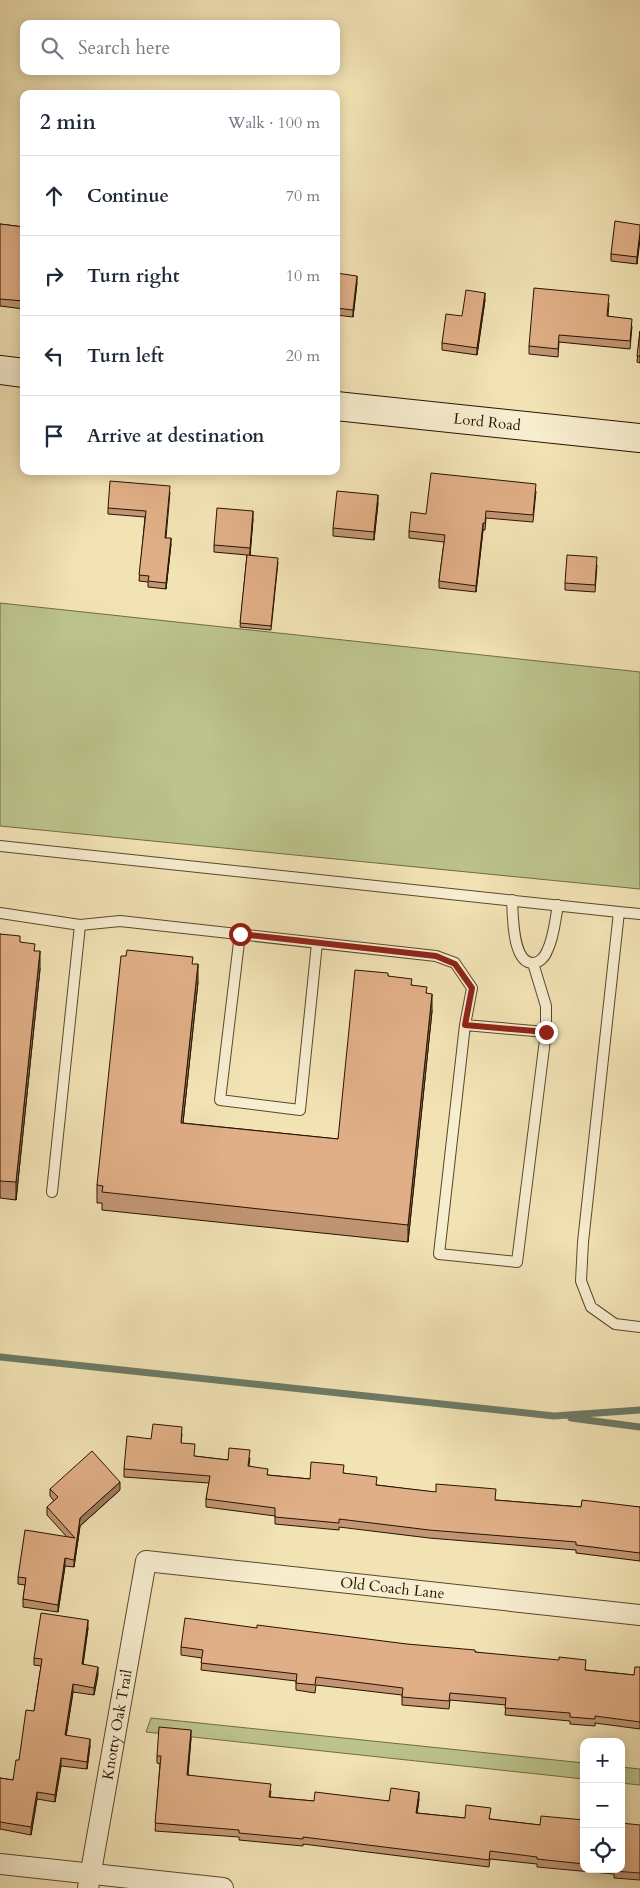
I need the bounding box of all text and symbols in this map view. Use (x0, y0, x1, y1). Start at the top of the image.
search box (20, 20, 340, 75)
icon: search (38, 34, 66, 62)
text: Search here (78, 35, 170, 61)
text: 2 min (40, 108, 96, 137)
text: Walk · 100 m (228, 112, 320, 134)
icon: ahead (40, 182, 68, 210)
text: Continue (87, 183, 169, 209)
text: 70 m (286, 185, 320, 207)
icon: right (40, 262, 68, 290)
text: Turn right (87, 263, 179, 289)
text: 10 m (286, 265, 320, 287)
icon: left (40, 342, 68, 370)
text: Turn left (87, 343, 164, 369)
text: 20 m (286, 345, 320, 367)
street label: Lord Road (452, 408, 522, 435)
icon: arrive (40, 422, 68, 450)
text: Arrive at destination (87, 423, 264, 449)
route start (229, 923, 252, 946)
route end (535, 1021, 558, 1044)
street label: Old Coach Lane (339, 1572, 446, 1604)
street label: Knotty Oak Trail (97, 1668, 137, 1781)
map controls (580, 1738, 625, 1873)
button: + (580, 1738, 625, 1783)
button: − (580, 1783, 625, 1828)
button: locate (580, 1828, 625, 1873)

